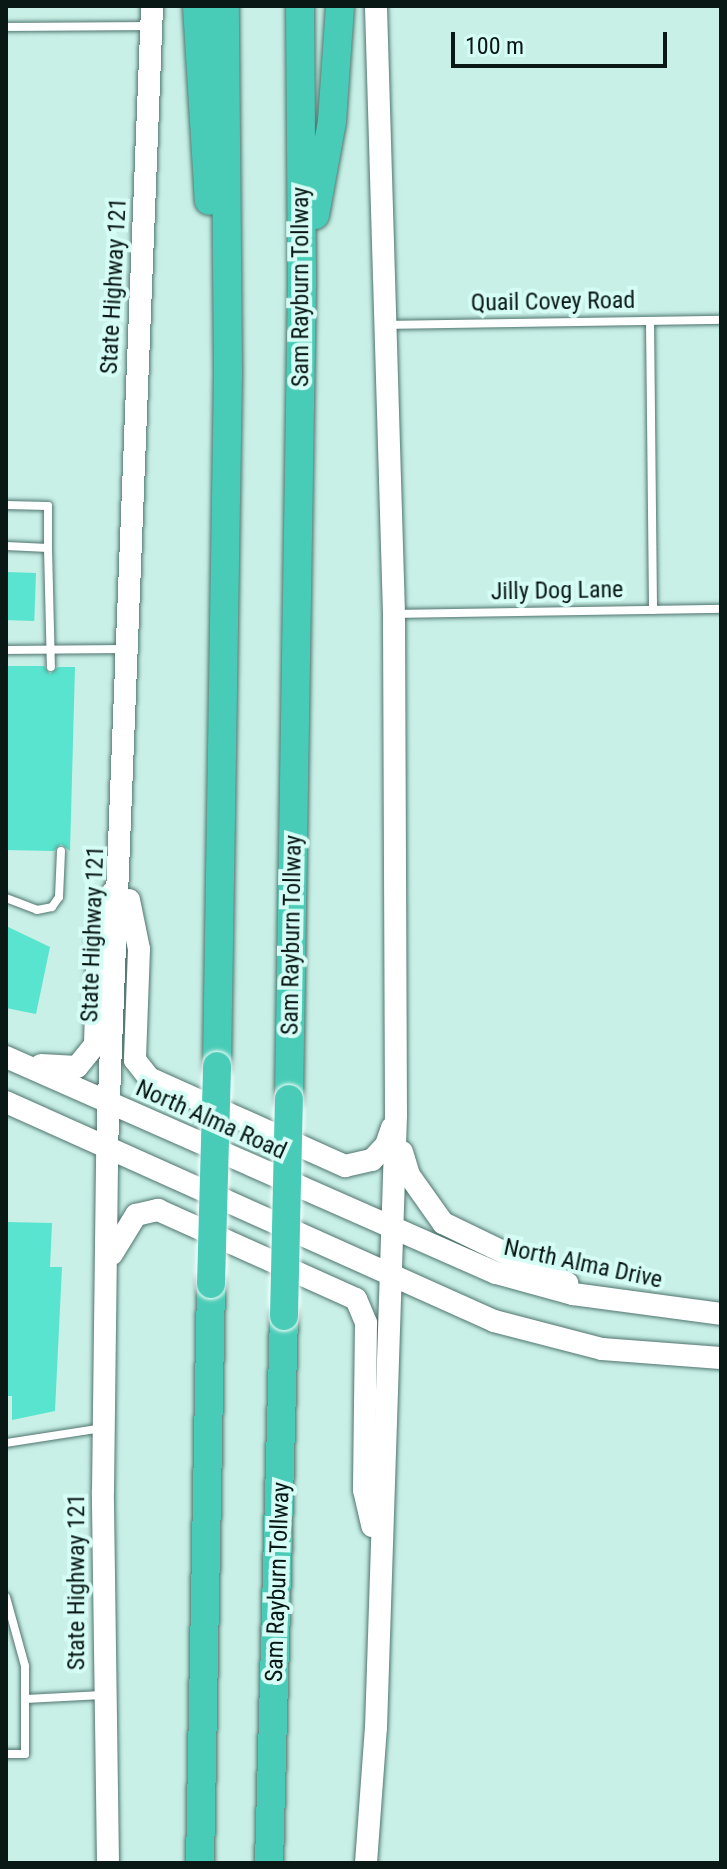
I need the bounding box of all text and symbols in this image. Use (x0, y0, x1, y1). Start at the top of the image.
scale bar (455, 16, 671, 66)
text: 100 m (465, 32, 524, 60)
street label: Sam Rayburn Tollway (287, 187, 315, 387)
street label: State Highway 121 (95, 197, 133, 375)
street label: Quail Covey Road (471, 286, 635, 318)
street label: Jilly Dog Lane (491, 575, 623, 607)
street label: Sam Rayburn Tollway (276, 834, 308, 1036)
street label: State Highway 121 (76, 845, 110, 1023)
street label: North Alma Road (131, 1074, 291, 1166)
street label: North Alma Drive (501, 1233, 665, 1295)
street label: Sam Rayburn Tollway (260, 1481, 296, 1683)
street label: State Highway 121 (63, 1494, 91, 1670)

